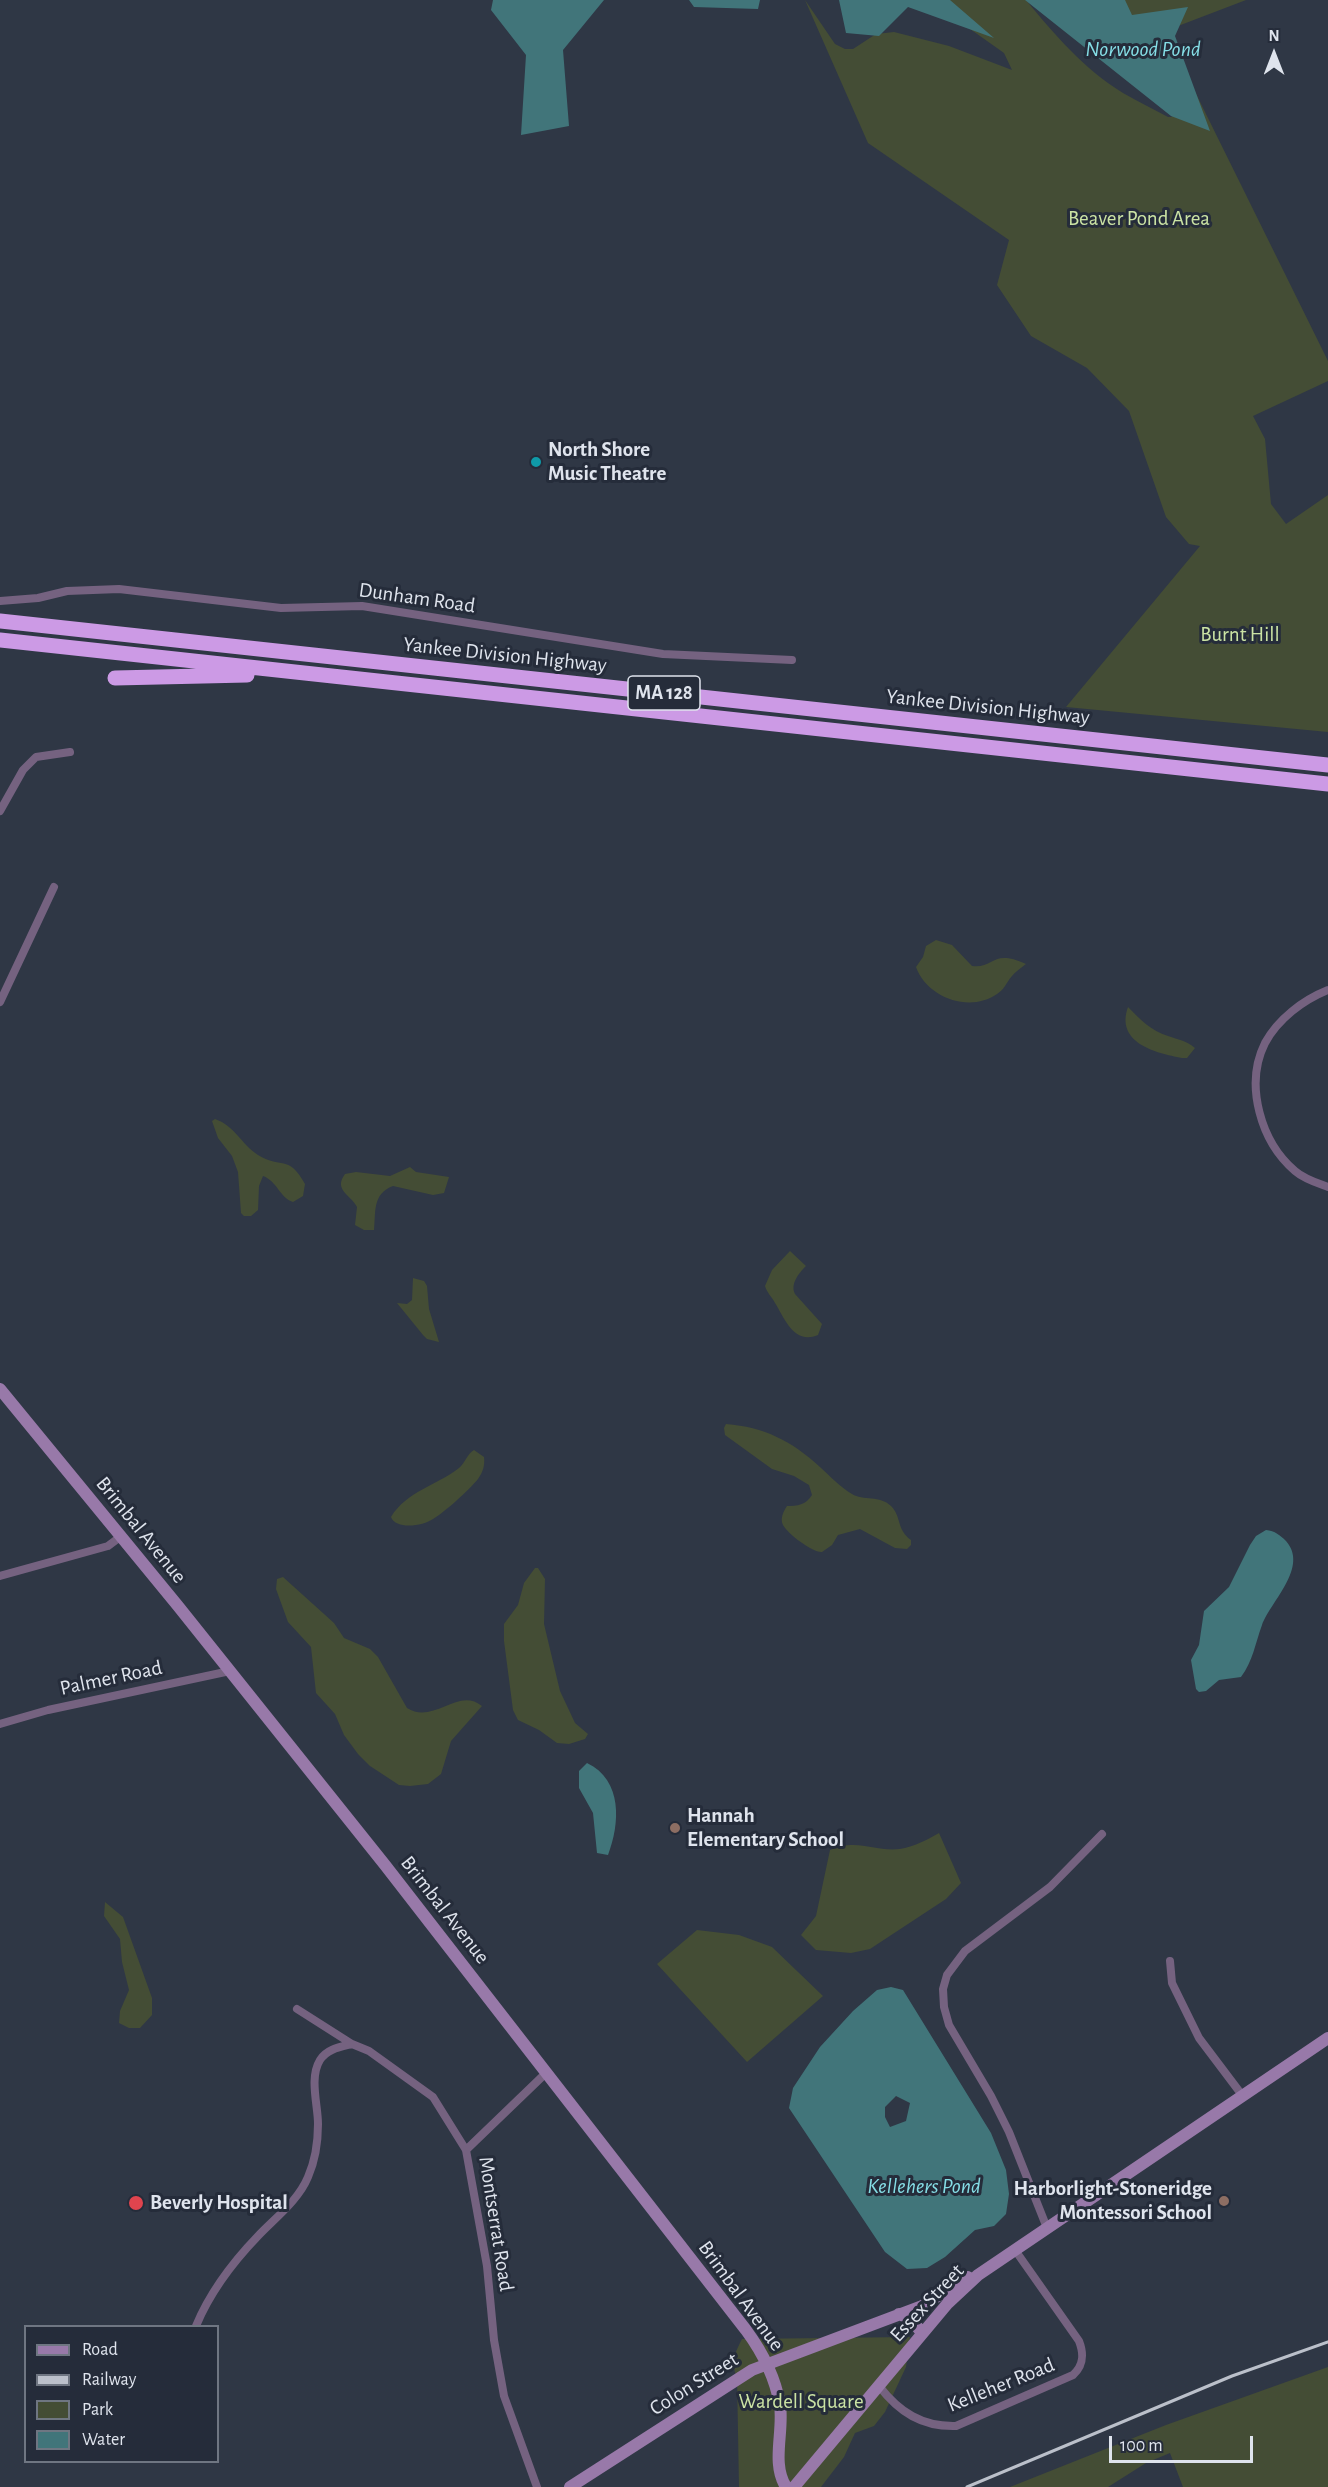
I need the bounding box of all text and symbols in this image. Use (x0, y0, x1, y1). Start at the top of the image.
north arrow (1244, 24, 1304, 84)
text: N (1268, 28, 1280, 44)
water label: Norwood Pond (1085, 36, 1201, 62)
park label: Beaver Pond Area (1068, 206, 1210, 232)
place label: North Shore Music Theatre (548, 437, 666, 487)
marker: North Shore Music Theatre (529, 455, 543, 469)
street label: Dunham Road (357, 577, 477, 619)
park label: Burnt Hill (1200, 622, 1280, 648)
street label: Yankee Division Highway (402, 632, 608, 678)
road number: MA 128 (628, 676, 700, 710)
street label: Yankee Division Highway (885, 684, 1091, 730)
street label: Brimbal Avenue (90, 1472, 192, 1588)
street label: Palmer Road (58, 1655, 164, 1701)
place label: Hannah Elementary School (687, 1803, 844, 1853)
marker: Hannah Elementary School (668, 1821, 682, 1835)
street label: Brimbal Avenue (395, 1851, 495, 1969)
street label: Montserrat Road (473, 2155, 519, 2293)
water label: Kellehers Pond (867, 2173, 981, 2199)
place label: Harborlight-Stoneridge Montessori School (1013, 2176, 1212, 2226)
place label: Beverly Hospital (150, 2190, 288, 2216)
marker: Beverly Hospital (127, 2194, 145, 2212)
marker: Harborlight-Stoneridge Montessori School (1217, 2194, 1231, 2208)
street label: Brimbal Avenue (693, 2236, 789, 2356)
street label: Essex Street (885, 2259, 969, 2347)
legend (24, 2325, 219, 2463)
text: Road (82, 2341, 118, 2359)
street label: Colon Street (645, 2347, 743, 2421)
street label: Kelleher Road (944, 2352, 1058, 2418)
text: Railway (82, 2371, 136, 2389)
park label: Wardell Square (738, 2389, 864, 2415)
text: Park (82, 2401, 113, 2419)
scale bar (1112, 2424, 1256, 2462)
text: Water (82, 2431, 125, 2449)
text: 100 m (1120, 2437, 1163, 2455)

